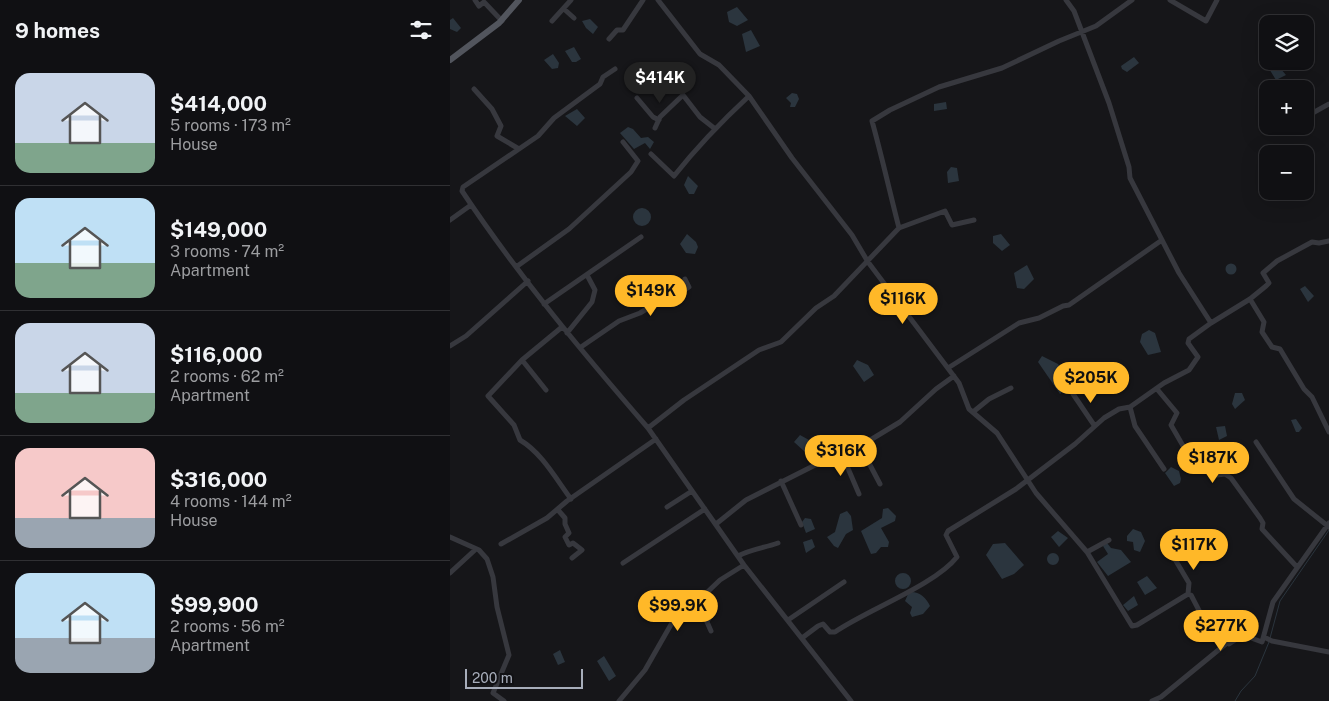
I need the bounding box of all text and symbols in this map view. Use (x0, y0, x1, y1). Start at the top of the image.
map controls (1259, 15, 1314, 200)
button: layers (1259, 15, 1314, 70)
icon: filters (407, 16, 435, 44)
text: 9 homes (15, 18, 100, 43)
pin: $414K (625, 62, 695, 104)
text: $414K (635, 68, 685, 87)
button: + (1259, 80, 1314, 135)
text: $414,000 (170, 91, 267, 116)
icon: home (55, 93, 115, 153)
text: 5 rooms · 173 m² (170, 116, 291, 135)
text: House (170, 135, 218, 154)
button: − (1259, 145, 1314, 200)
text: $149,000 (170, 217, 267, 242)
icon: home (55, 218, 115, 278)
text: 3 rooms · 74 m² (170, 242, 284, 261)
text: Apartment (170, 261, 250, 280)
pin: $149K (616, 274, 686, 317)
text: $149K (626, 281, 676, 300)
pin: $116K (868, 282, 938, 325)
text: $116K (880, 289, 926, 308)
text: $116,000 (170, 342, 262, 367)
icon: home (55, 343, 115, 403)
pin: $205K (1056, 362, 1126, 404)
text: 2 rooms · 62 m² (170, 367, 284, 386)
text: $205K (1064, 368, 1118, 387)
text: Apartment (170, 386, 250, 405)
pin: $316K (806, 434, 876, 477)
text: $316K (816, 441, 866, 460)
pin: $187K (1178, 442, 1248, 484)
text: $187K (1188, 448, 1238, 467)
text: $316,000 (170, 467, 267, 492)
icon: home (55, 468, 115, 528)
text: 4 rooms · 144 m² (170, 492, 292, 511)
text: House (170, 511, 218, 530)
pin: $117K (1159, 528, 1229, 571)
text: $117K (1171, 535, 1217, 554)
pin: $99.9K (637, 590, 719, 632)
text: $99,900 (170, 592, 259, 617)
icon: home (55, 593, 115, 653)
text: $99.9K (649, 596, 707, 615)
pin: $277K (1186, 610, 1256, 652)
text: $277K (1195, 616, 1247, 635)
text: 2 rooms · 56 m² (170, 617, 285, 636)
text: Apartment (170, 636, 250, 655)
scale bar (465, 666, 582, 689)
text: 200 m (472, 670, 513, 686)

